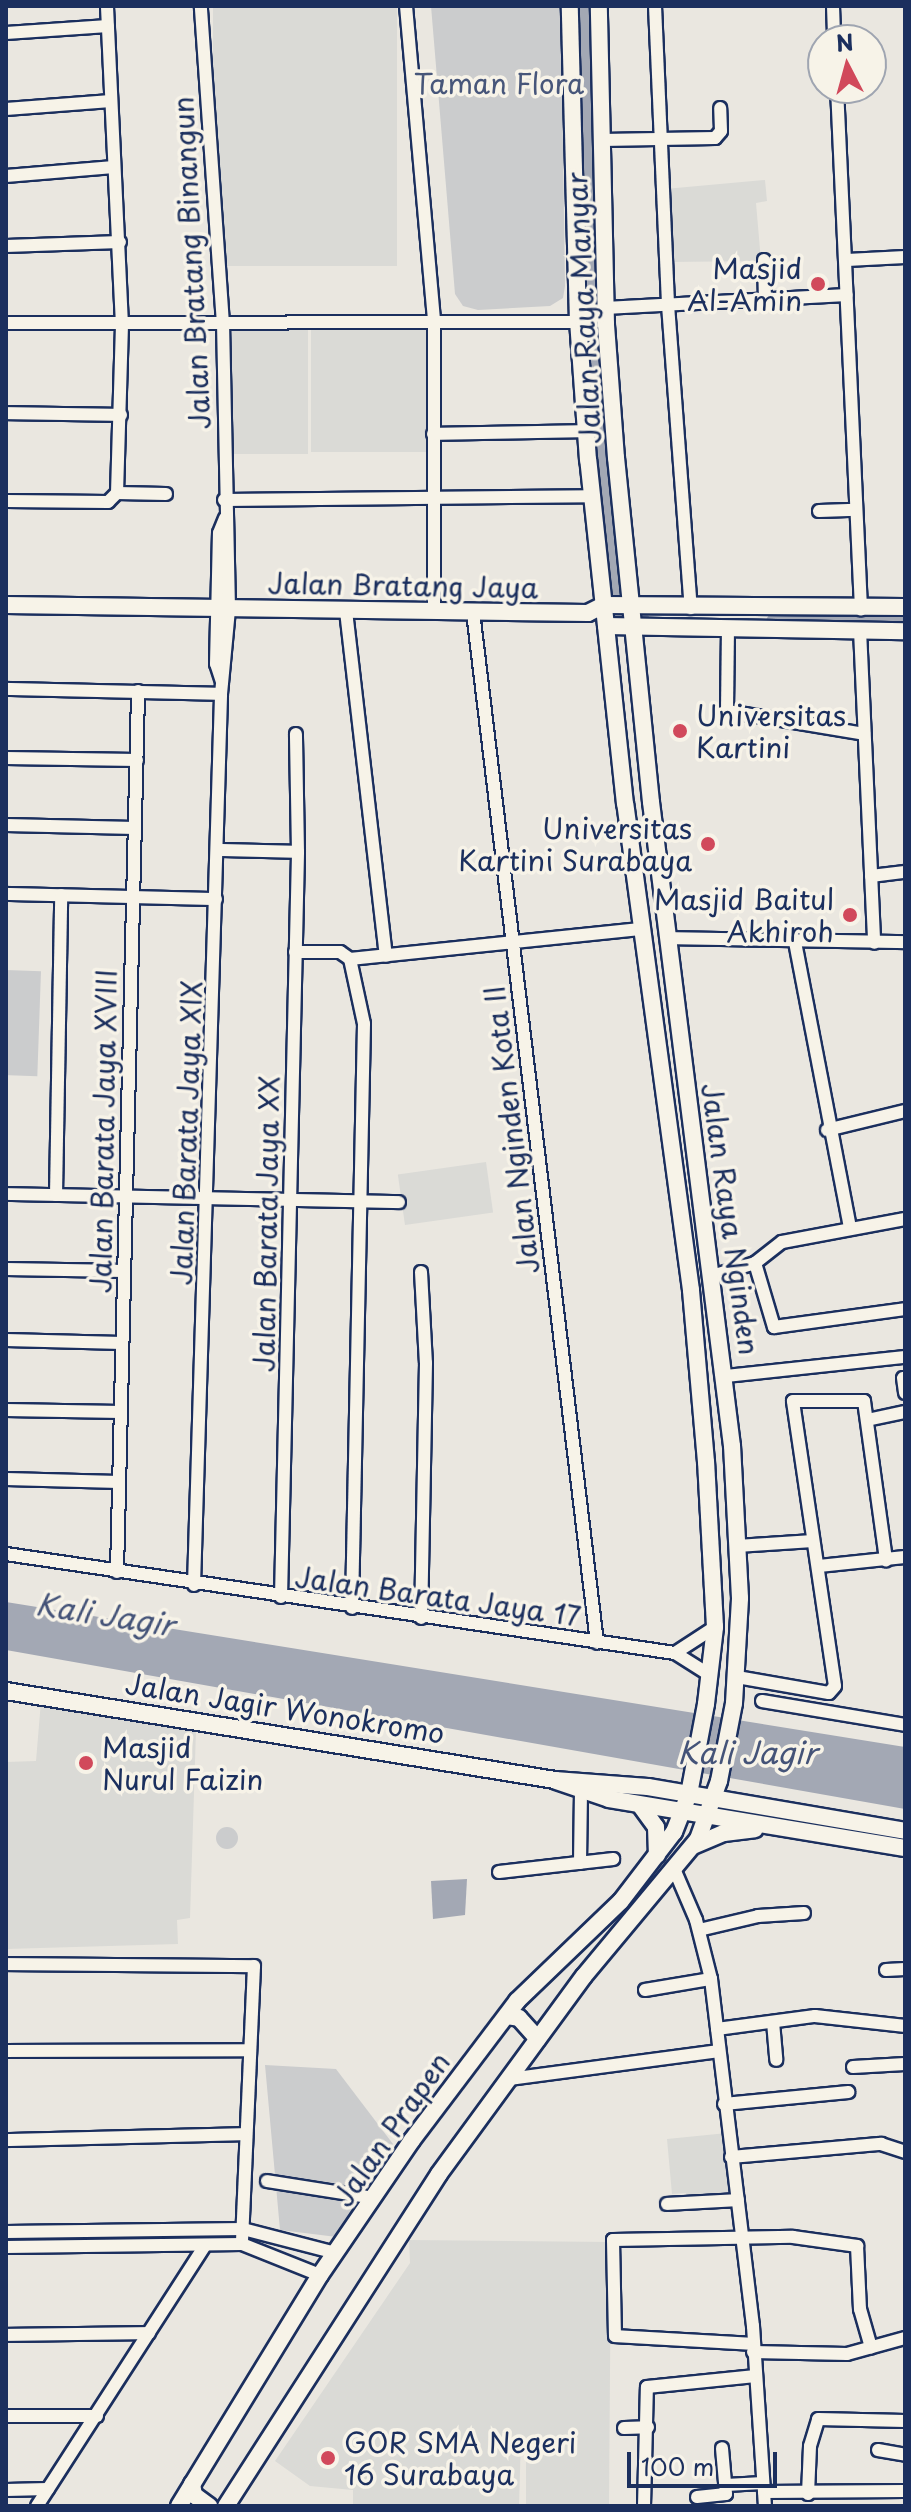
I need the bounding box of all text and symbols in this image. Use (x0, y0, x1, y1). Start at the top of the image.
north arrow (807, 24, 887, 104)
text: N (834, 24, 855, 59)
park label: Taman Flora (414, 66, 584, 100)
street label: Jalan Bratang Binangun (165, 95, 217, 431)
street label: Jalan Raya Manyar (559, 172, 607, 444)
place label: Masjid Al-Amin (687, 251, 802, 317)
marker: Masjid Al-Amin (809, 275, 827, 293)
street label: Jalan Bratang Jaya (267, 566, 539, 604)
place label: Universitas Kartini (696, 698, 846, 764)
marker: Universitas Kartini (671, 722, 689, 740)
place label: Universitas Kartini Surabaya (457, 811, 692, 877)
marker: Universitas Kartini Surabaya (699, 835, 717, 853)
place label: Masjid Baitul Akhiroh (655, 882, 834, 948)
marker: Masjid Baitul Akhiroh (841, 906, 859, 924)
street label: Jalan Barata Jaya XVIII (83, 967, 123, 1295)
street label: Jalan Barata Jaya XIX (164, 978, 208, 1288)
street label: Jalan Nginden Kota II (477, 983, 545, 1277)
street label: Jalan Barata Jaya XX (247, 1073, 285, 1375)
street label: Jalan Raya Nginden (695, 1081, 767, 1357)
street label: Jalan Barata Jaya 17 (291, 1559, 585, 1633)
water label: Kali Jagir (33, 1585, 177, 1643)
street label: Jalan Jagir Wonokromo (123, 1666, 447, 1750)
place label: Masjid Nurul Faizin (102, 1730, 265, 1796)
water label: Kali Jagir (677, 1734, 817, 1770)
marker: Masjid Nurul Faizin (77, 1754, 95, 1772)
street label: Jalan Prapen (326, 2046, 456, 2212)
place label: GOR SMA Negeri 16 Surabaya (344, 2425, 580, 2491)
scale bar (631, 2436, 781, 2486)
text: 100 m (641, 2448, 714, 2484)
marker: GOR SMA Negeri 16 Surabaya (319, 2449, 337, 2467)

